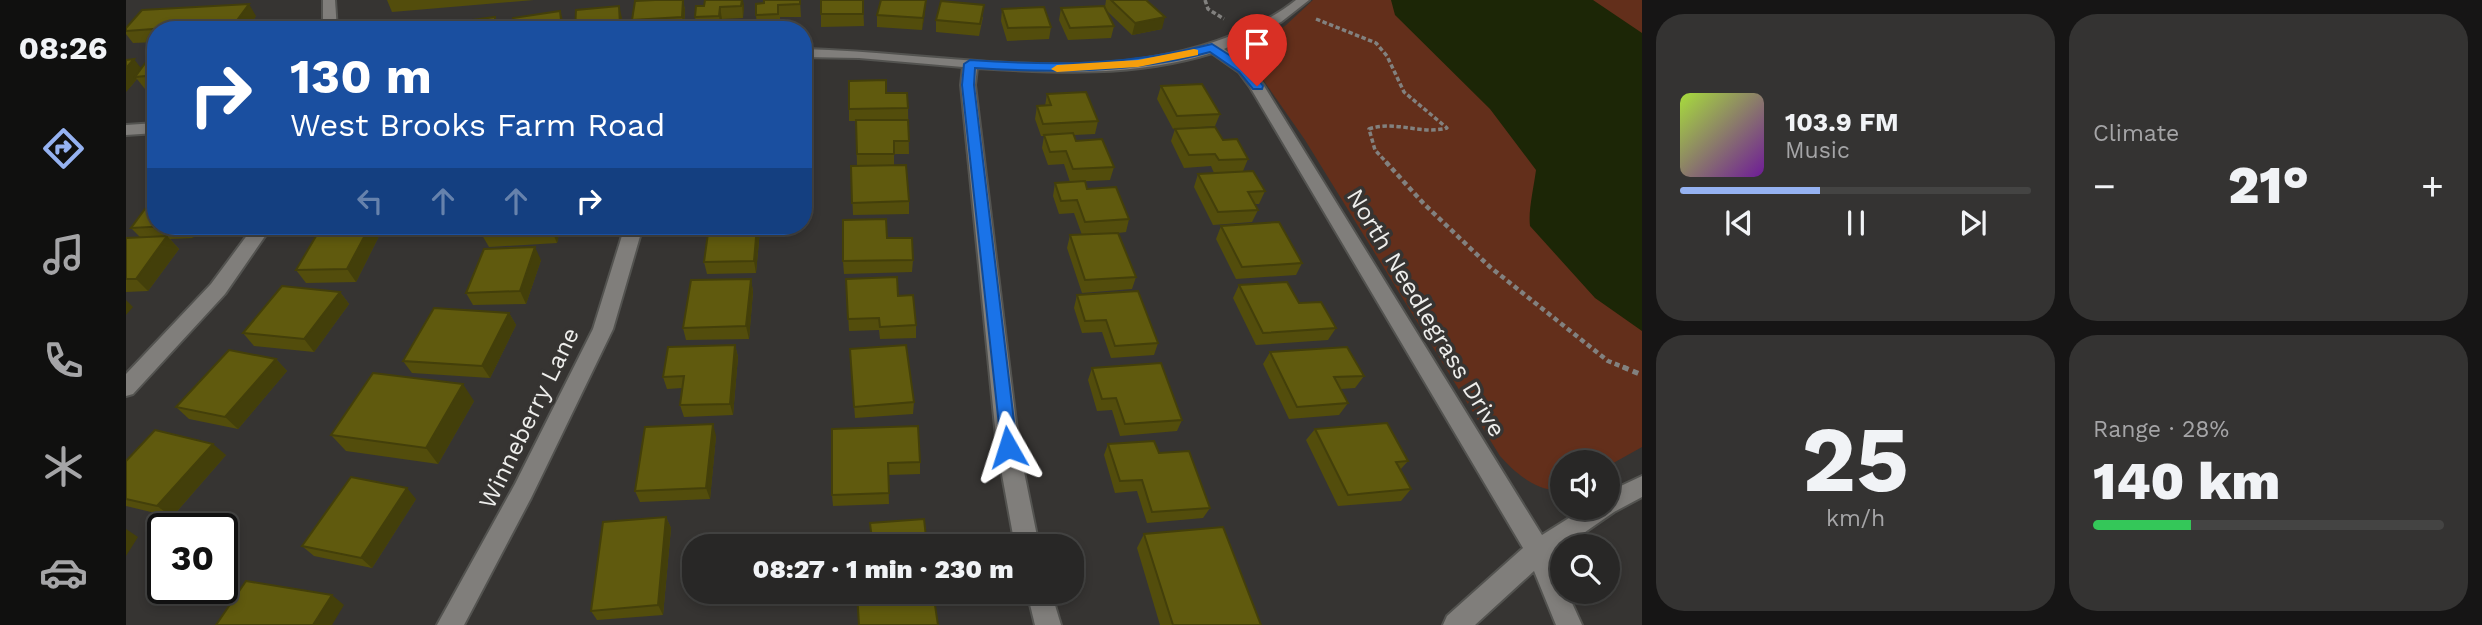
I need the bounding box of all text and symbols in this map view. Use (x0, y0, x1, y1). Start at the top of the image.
pin (1227, 14, 1287, 86)
icon: arrive (1238, 25, 1276, 63)
text: 08:26 (18, 29, 108, 67)
text: 130 m (290, 47, 432, 105)
icon: right (175, 49, 266, 140)
text: West Brooks Farm Road (290, 106, 665, 144)
text: 103.9 FM (1785, 107, 1899, 137)
text: Climate (2093, 120, 2179, 147)
icon: directions (39, 124, 88, 173)
text: Music (1785, 137, 1850, 164)
text: 21° (2228, 155, 2309, 216)
text: − (2093, 164, 2116, 208)
text: + (2421, 164, 2444, 208)
icon: left (351, 182, 389, 220)
icon: ahead (424, 182, 462, 220)
icon: ahead (497, 182, 535, 220)
icon: right (570, 182, 608, 220)
street label: North Needlegrass Drive (1341, 184, 1511, 442)
icon: previous (1720, 204, 1758, 242)
icon: pause (1837, 204, 1875, 242)
icon: next (1954, 204, 1992, 242)
icon: music (39, 230, 88, 279)
street label: Winneberry Lane (473, 323, 585, 513)
icon: phone (39, 336, 88, 385)
text: 25 (1802, 406, 1909, 513)
position arrow (971, 410, 1045, 484)
text: Range · 28% (2093, 416, 2229, 443)
icon: climate (39, 442, 88, 491)
map controls (1550, 450, 1620, 604)
button: sound (1550, 450, 1620, 520)
text: 140 km (2093, 451, 2280, 512)
text: km/h (1826, 505, 1885, 532)
speed limit sign: 30 (147, 513, 238, 604)
button: search (1550, 534, 1620, 604)
icon: car (39, 548, 88, 597)
text: 08:27 · 1 min · 230 m (752, 554, 1014, 584)

